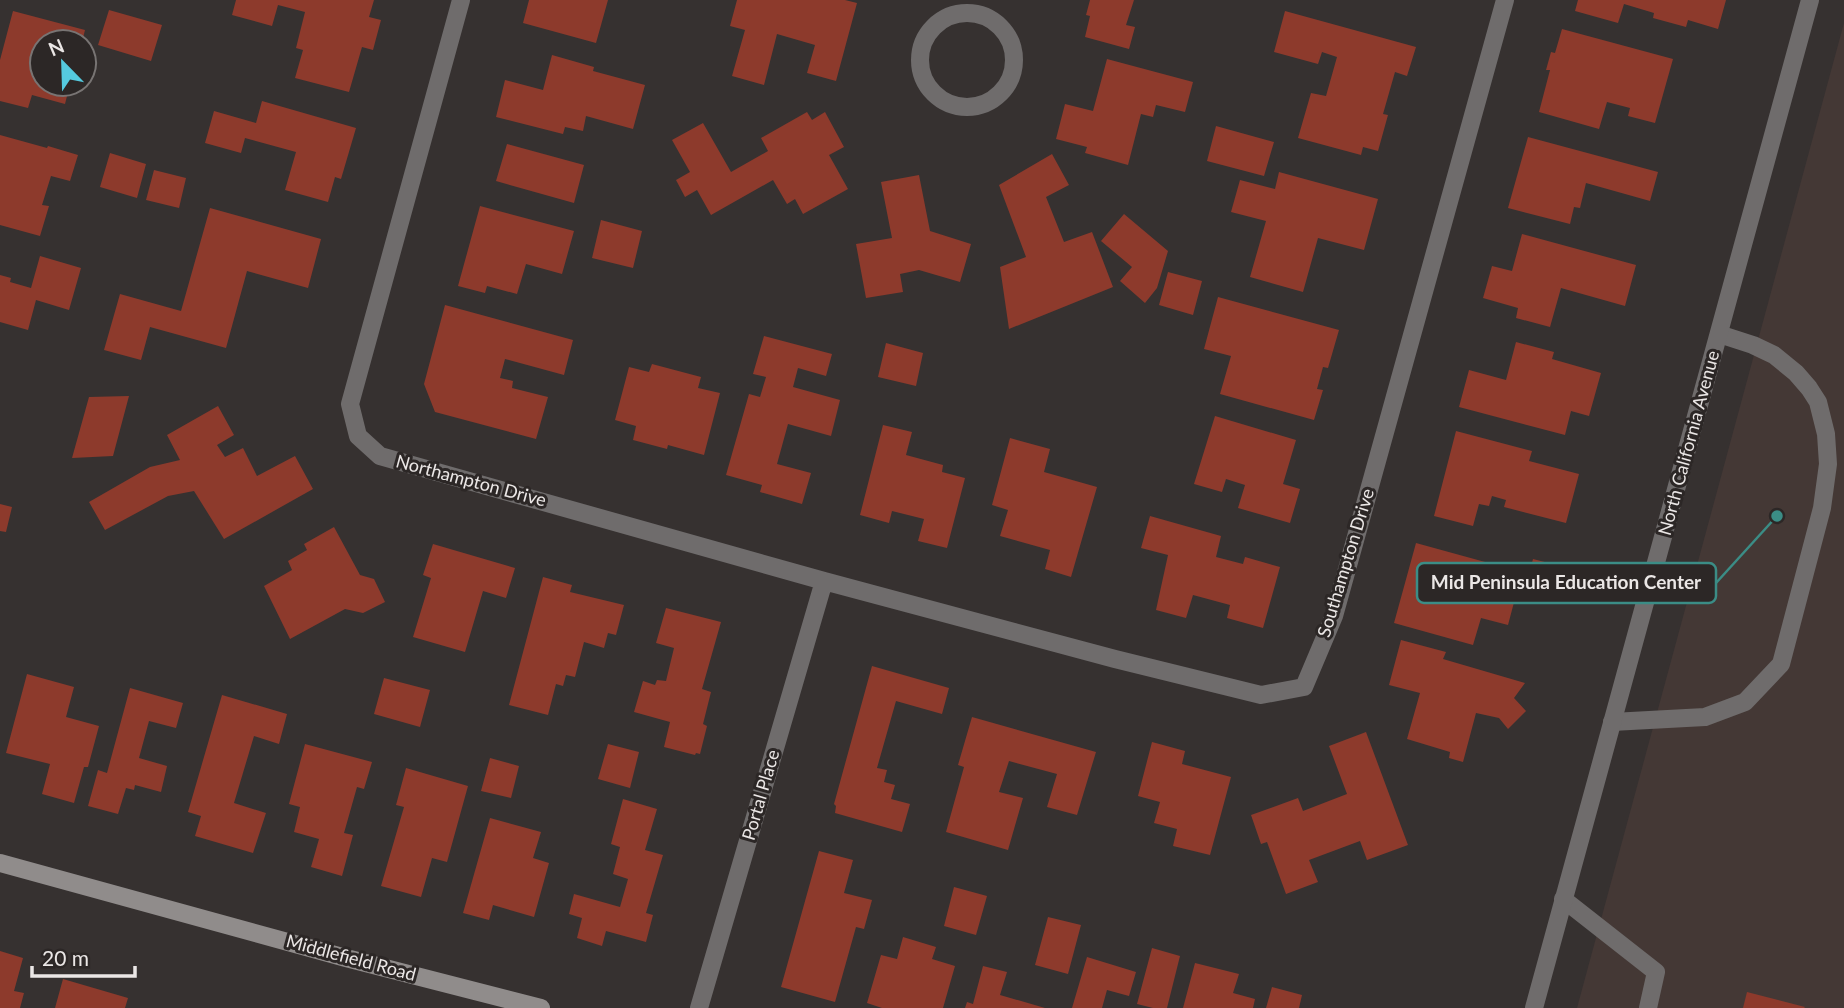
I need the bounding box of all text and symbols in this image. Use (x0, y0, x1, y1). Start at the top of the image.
north arrow (28, 28, 98, 98)
text: N (45, 33, 67, 60)
street label: North California Avenue (1653, 348, 1723, 538)
street label: Northampton Drive (394, 449, 549, 511)
street label: Southampton Drive (1312, 486, 1378, 640)
callout: Mid Peninsula Education Center (1417, 563, 1716, 603)
text: Mid Peninsula Education Center (1431, 570, 1702, 593)
street label: Portal Place (737, 747, 783, 843)
street label: Middlefield Road (284, 929, 419, 985)
scale bar (32, 934, 135, 978)
text: 20 m (42, 945, 89, 970)

